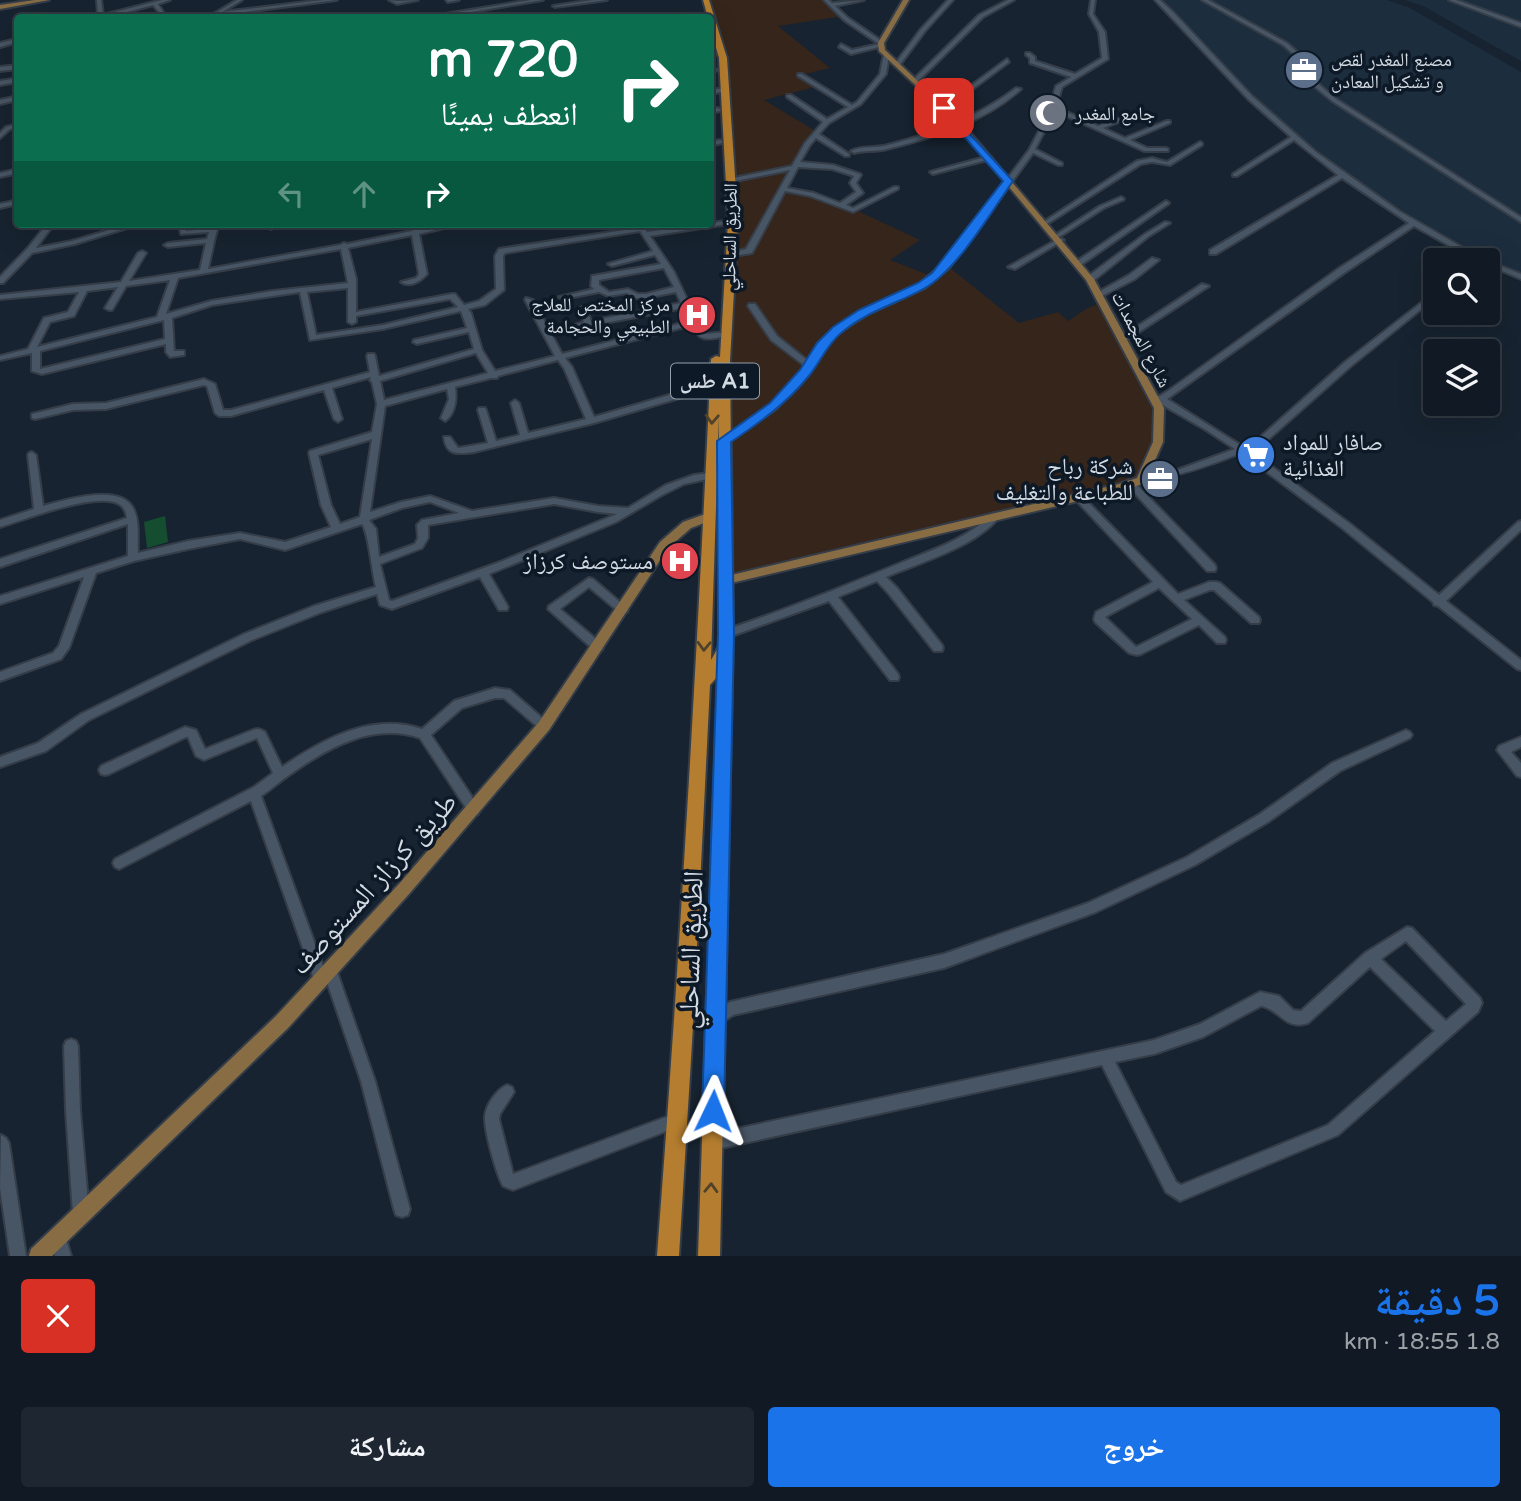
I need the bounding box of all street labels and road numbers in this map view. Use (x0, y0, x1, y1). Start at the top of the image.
street label: الطريق الساحلي (718, 183, 746, 291)
street label: شارع المجمدات (1106, 287, 1176, 391)
road number: طس A1 (671, 364, 759, 398)
street label: طريق كرزاز المستوصف (283, 785, 465, 982)
street label: الطريق الساحلي (671, 870, 716, 1030)

